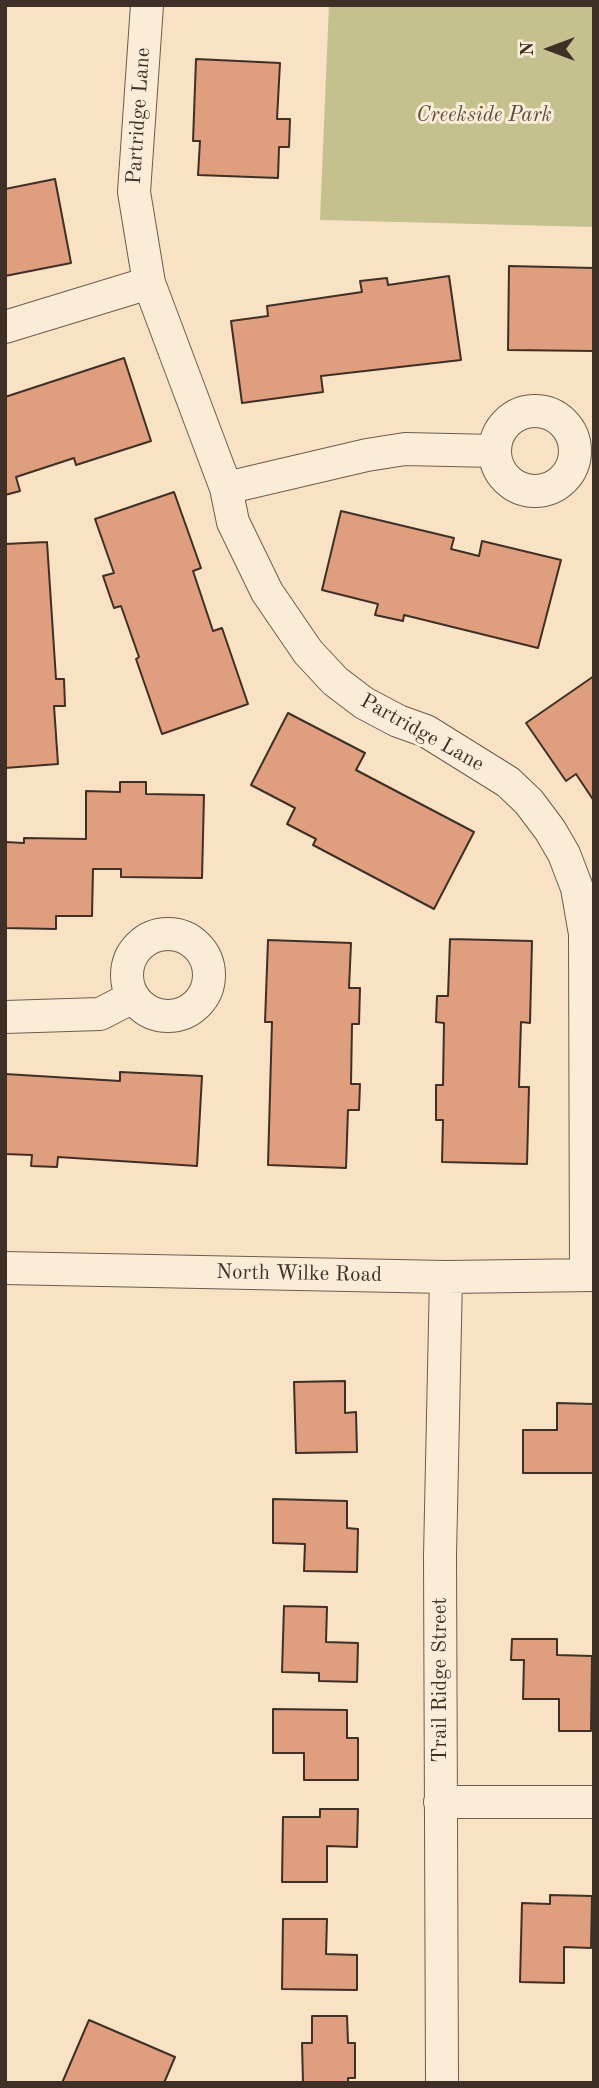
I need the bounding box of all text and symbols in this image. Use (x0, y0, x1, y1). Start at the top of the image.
north arrow (515, 14, 585, 84)
text: N (519, 42, 538, 56)
street label: Partridge Lane (122, 47, 156, 185)
park label: Creekside Park (416, 102, 552, 128)
street label: Partridge Lane (356, 689, 488, 777)
street label: North Wilke Road (216, 1260, 382, 1288)
street label: Trail Ridge Street (427, 1597, 453, 1763)

